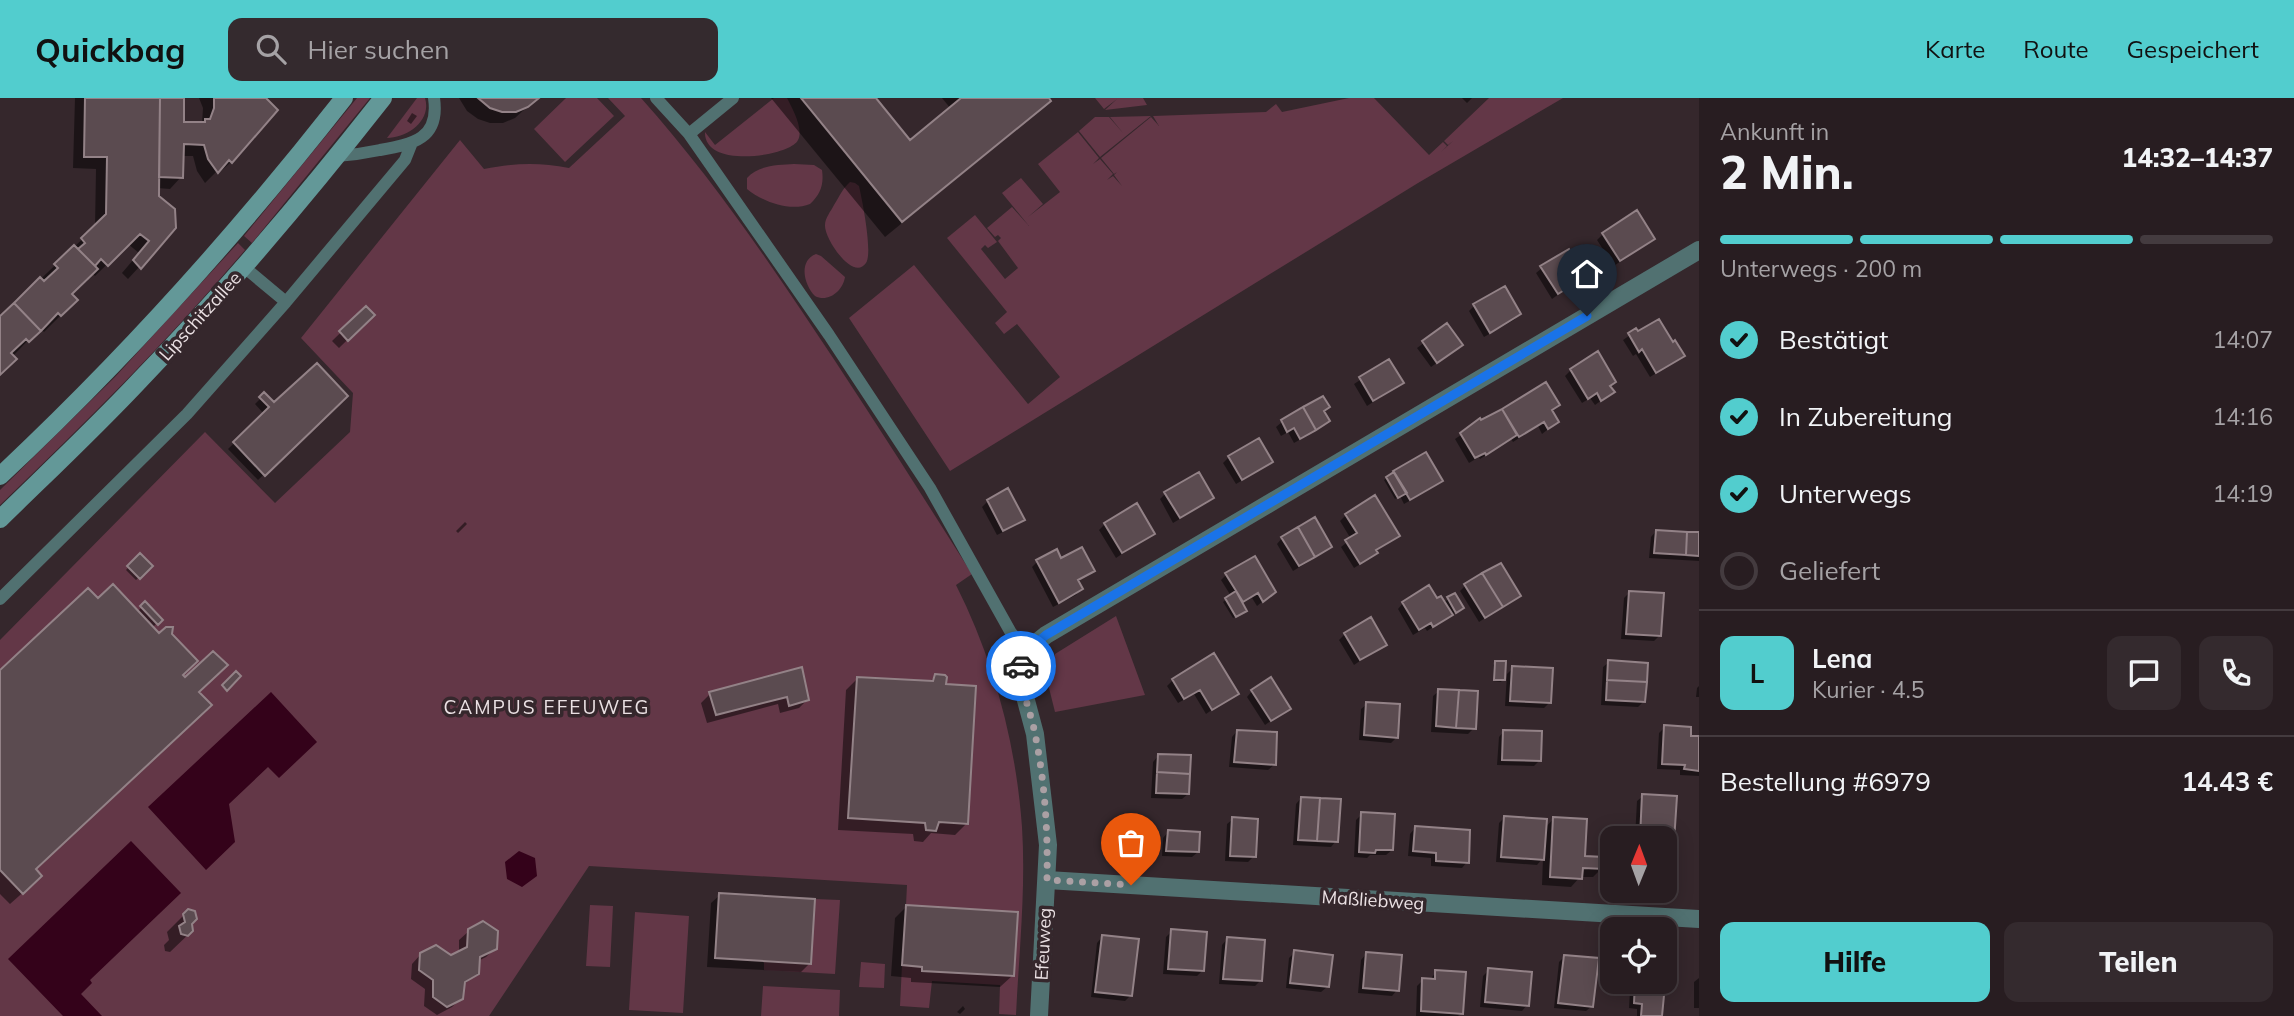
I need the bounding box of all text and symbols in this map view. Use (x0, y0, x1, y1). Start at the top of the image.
search box (228, 18, 718, 81)
text: Quickbag (35, 29, 186, 70)
icon: search (252, 30, 290, 68)
text: Hier suchen (308, 33, 449, 66)
text: Karte (1925, 34, 1985, 64)
text: Route (2023, 34, 2089, 64)
text: Gespeichert (2127, 34, 2259, 64)
text: Ankunft in (1720, 117, 1829, 146)
text: 14:32–14:37 (2122, 141, 2273, 174)
text: 2 Min. (1720, 143, 1854, 201)
pin (1557, 244, 1617, 316)
text: Unterwegs · 200 m (1720, 254, 1922, 283)
icon: home (1568, 255, 1606, 293)
street label: Lipschitzallee (154, 267, 246, 365)
icon: check (1720, 321, 1758, 359)
text: Bestätigt (1779, 323, 1888, 356)
text: 14:07 (2213, 325, 2273, 354)
icon: check (1720, 398, 1758, 436)
text: In Zubereitung (1779, 400, 1952, 433)
text: 14:16 (2213, 402, 2273, 431)
icon: check (1720, 475, 1758, 513)
text: Unterwegs (1779, 477, 1912, 510)
text: 14:19 (2213, 479, 2273, 508)
text: Geliefert (1779, 554, 1880, 587)
courier (986, 631, 1056, 701)
button: chat (2107, 636, 2181, 710)
button: phone (2199, 636, 2273, 710)
text: Lena (1812, 642, 1872, 675)
icon: car (1002, 647, 1040, 685)
text: L (1750, 657, 1764, 690)
text: Kurier · 4.5 (1812, 675, 1924, 704)
district label: CAMPUS EFEUWEG (444, 695, 651, 719)
text: Bestellung #6979 (1720, 765, 1931, 798)
text: 14.43 € (2181, 765, 2273, 798)
pin (1101, 813, 1161, 885)
icon: bag (1112, 824, 1150, 862)
north arrow (1600, 826, 1676, 903)
map controls (1600, 826, 1677, 994)
street label: Maßliebweg (1321, 885, 1425, 915)
street label: Efeuweg (1030, 907, 1056, 981)
button: locate (1600, 917, 1677, 994)
button: Hilfe (1720, 922, 1990, 1002)
button: Teilen (2004, 922, 2273, 1002)

